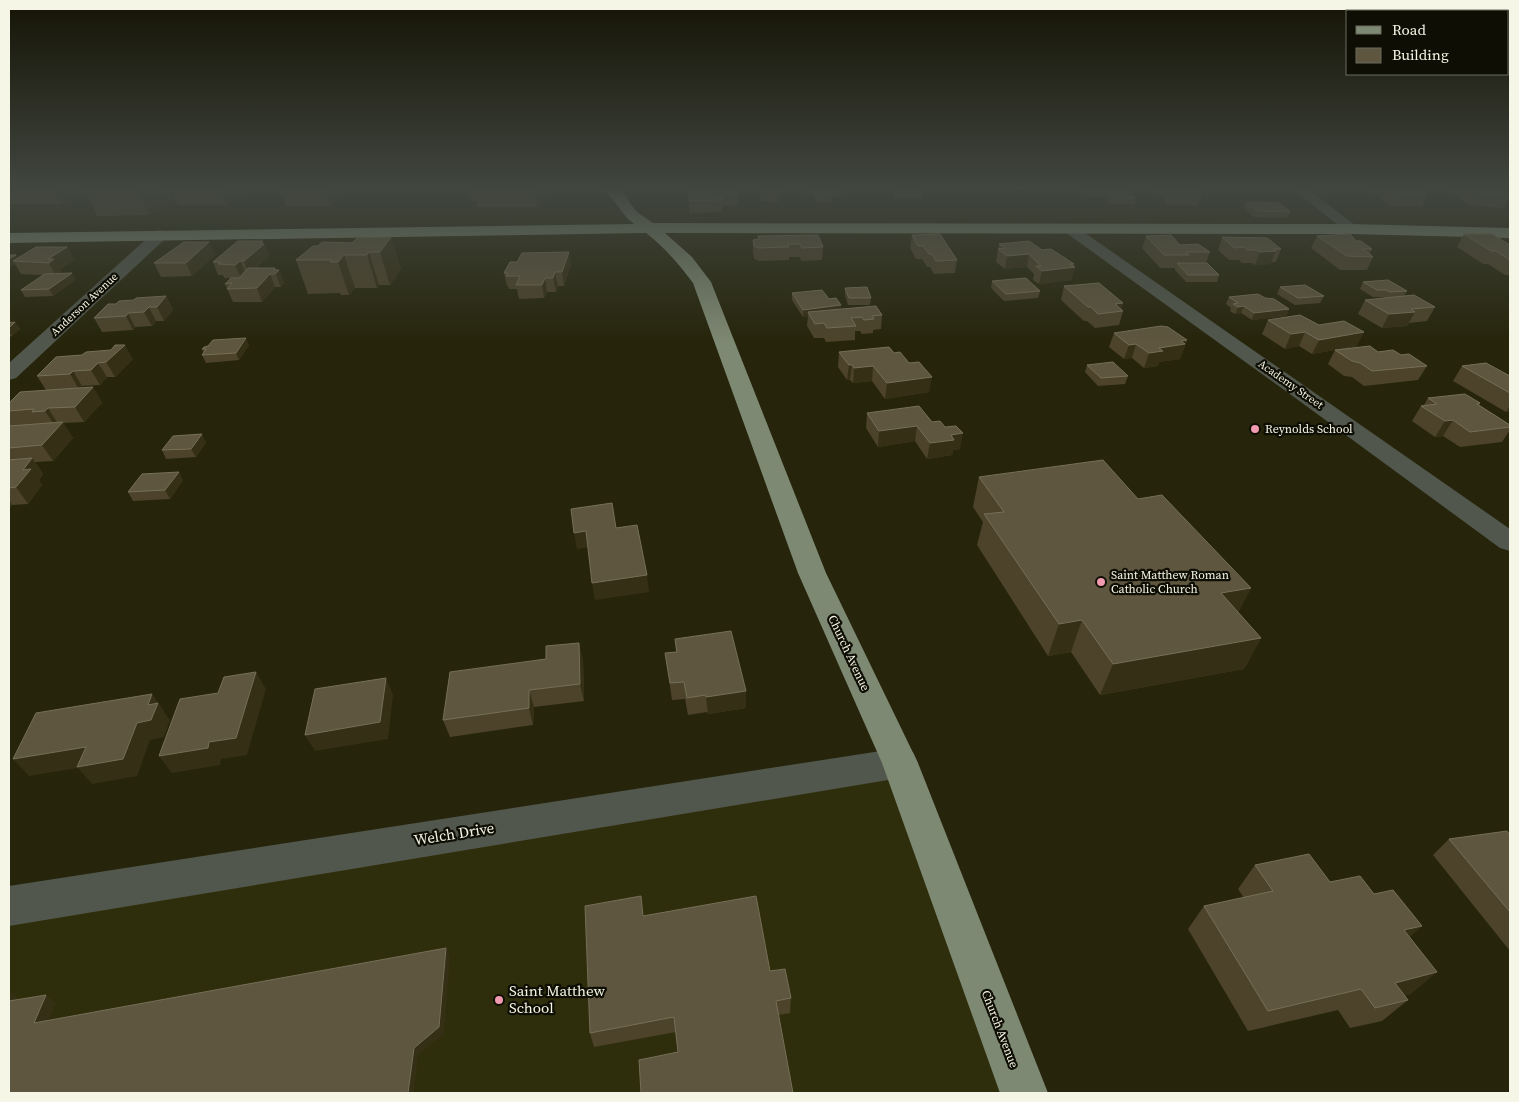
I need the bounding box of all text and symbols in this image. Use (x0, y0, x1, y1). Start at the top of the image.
legend (1346, 10, 1509, 75)
text: Road (1392, 19, 1426, 40)
text: Building (1392, 44, 1449, 65)
street label: Anderson Avenue (48, 269, 121, 339)
street label: Academy Street (1255, 356, 1327, 413)
place label: Reynolds School (1265, 421, 1353, 437)
marker: Reynolds School (1249, 423, 1261, 435)
place label: Saint Matthew Roman Catholic Church (1111, 567, 1229, 597)
marker: Saint Matthew Roman Catholic Church (1095, 576, 1107, 588)
street label: Church Avenue (824, 613, 874, 693)
street label: Welch Drive (412, 817, 496, 850)
place label: Saint Matthew School (509, 980, 605, 1018)
street label: Church Avenue (978, 988, 1022, 1070)
marker: Saint Matthew School (493, 994, 505, 1006)

